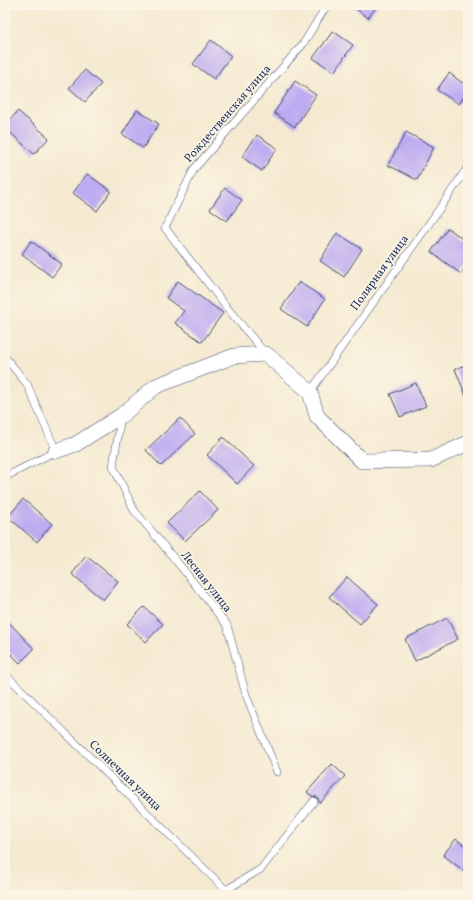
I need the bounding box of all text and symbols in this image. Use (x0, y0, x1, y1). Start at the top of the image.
street label: Рождественская улица (181, 62, 275, 166)
street label: Полярная улица (347, 232, 413, 314)
street label: Лесная улица (177, 548, 235, 616)
street label: Солнечная улица (85, 737, 165, 815)

